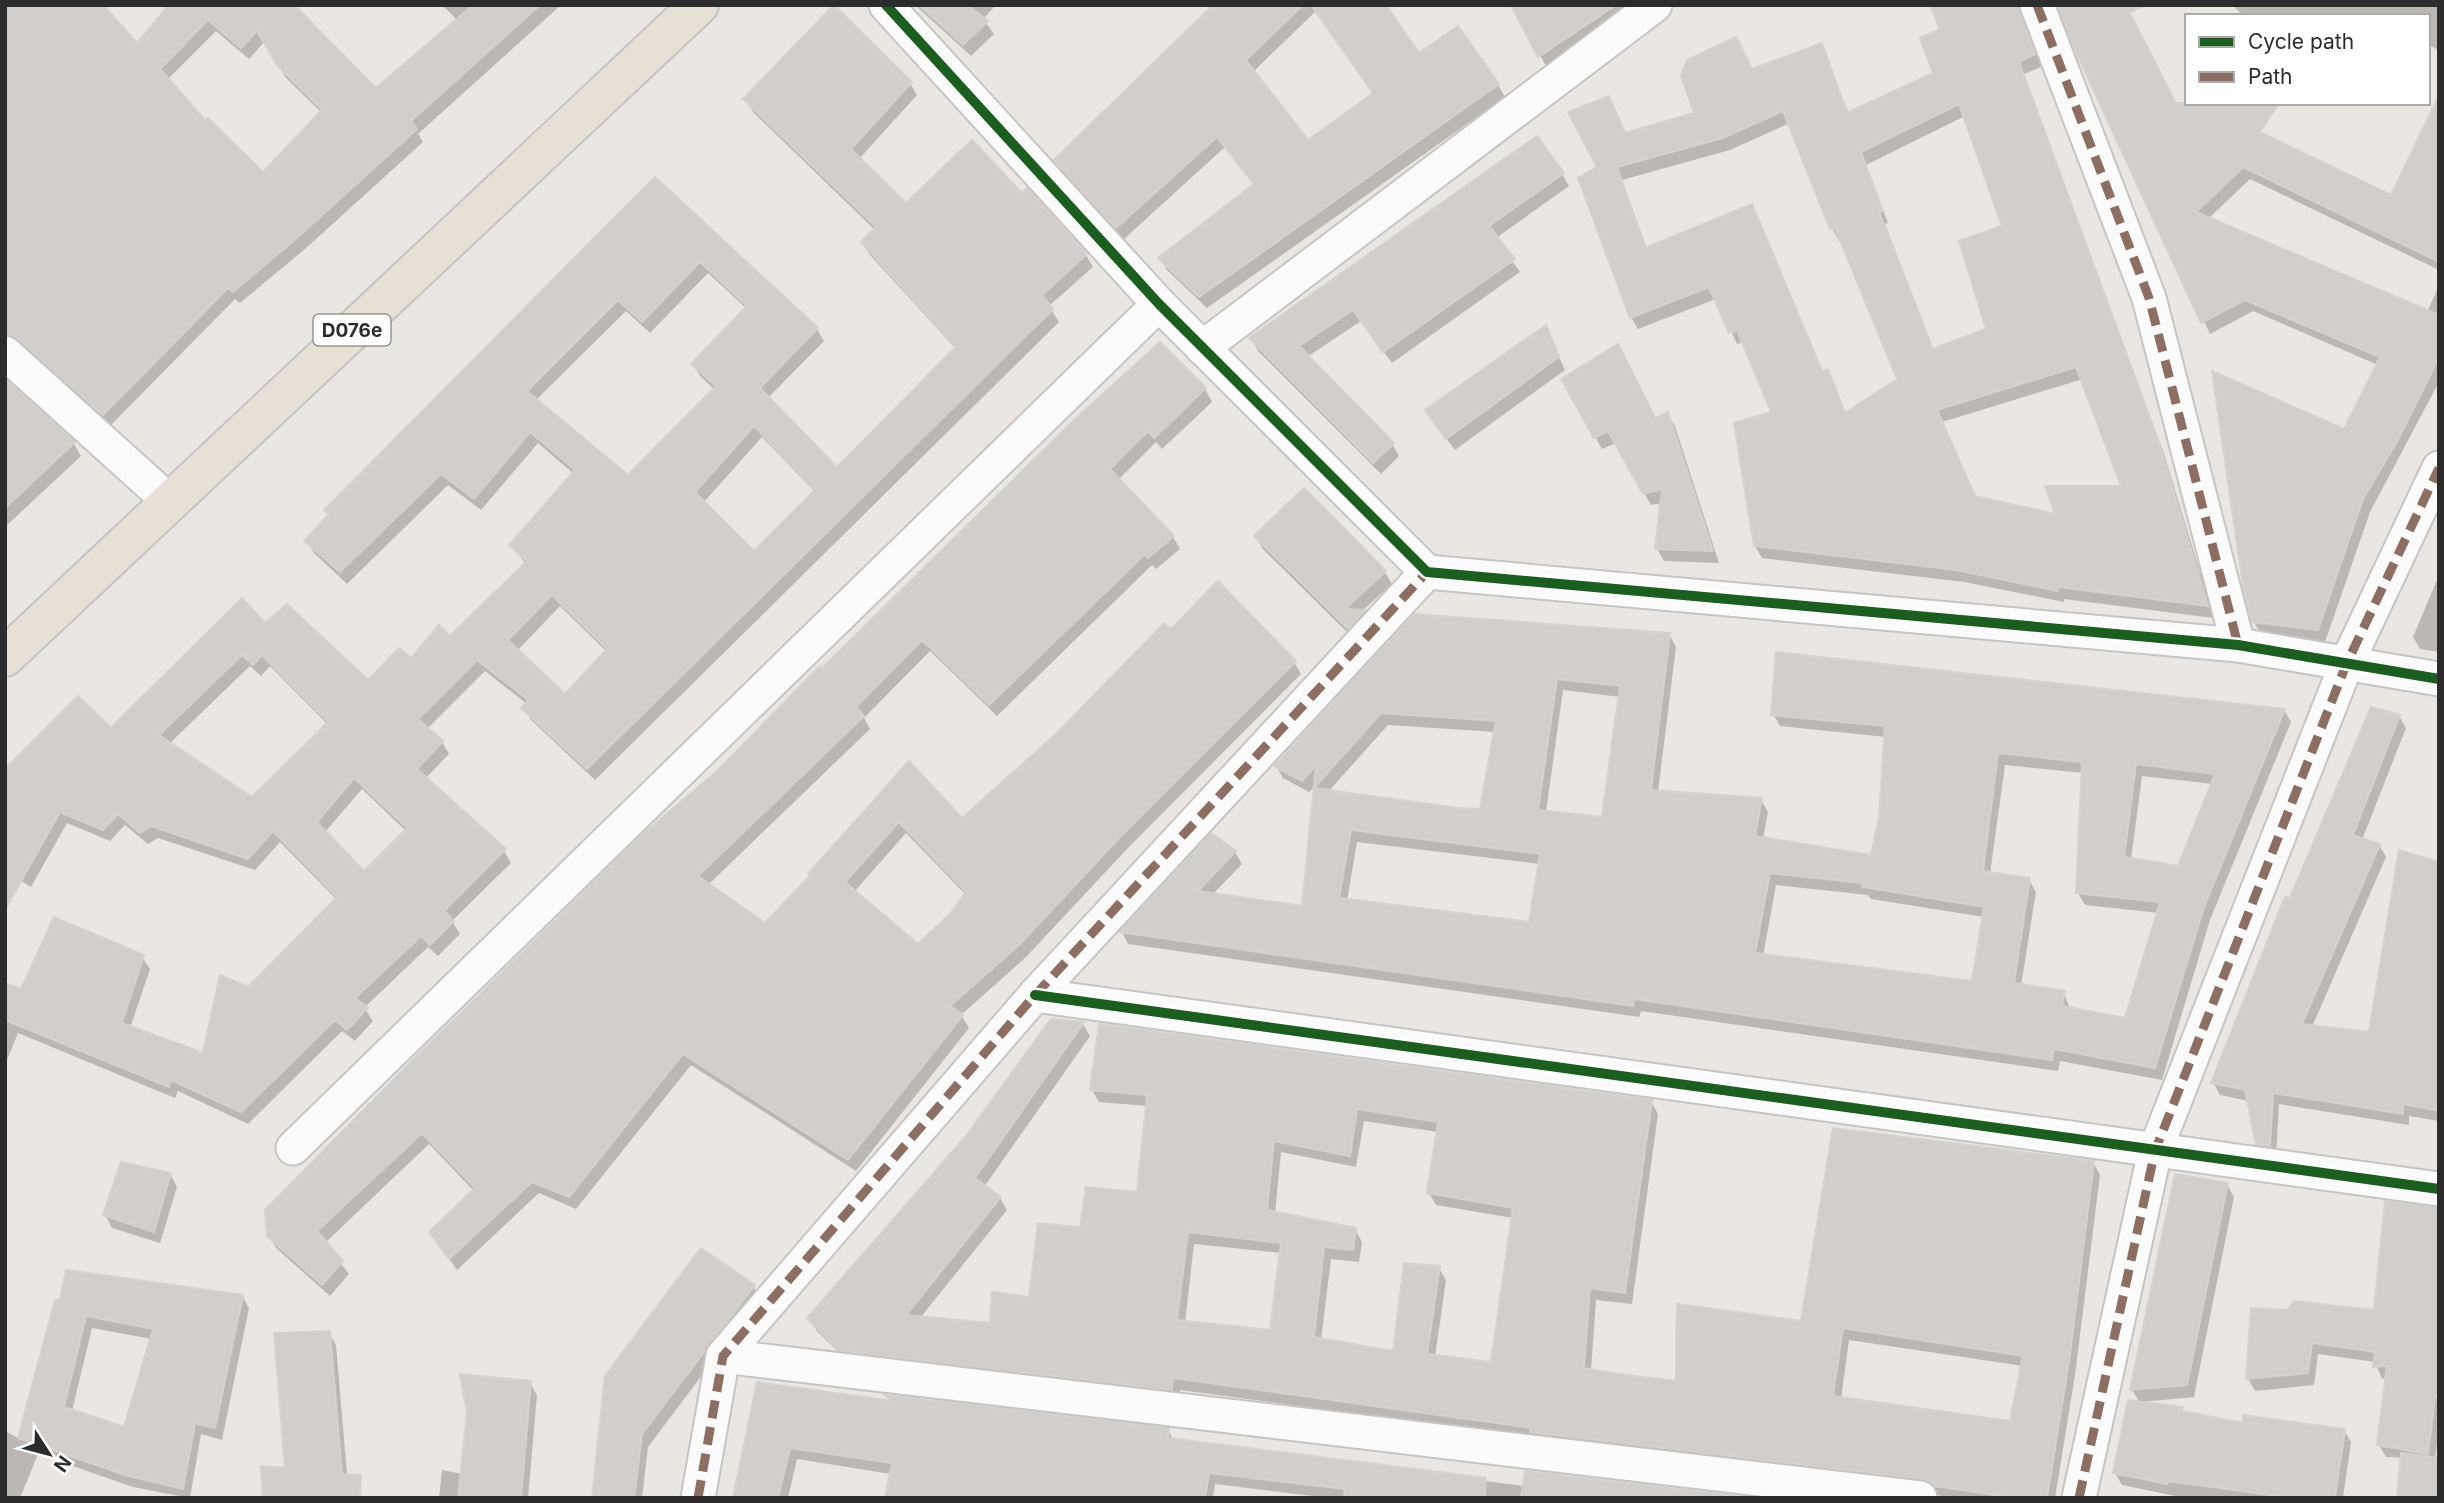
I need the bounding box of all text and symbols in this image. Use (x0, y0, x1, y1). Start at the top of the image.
legend (2185, 14, 2430, 105)
text: Cycle path (2248, 29, 2354, 54)
text: Path (2248, 64, 2293, 89)
road number: D076e (314, 314, 390, 346)
north arrow (14, 1419, 84, 1489)
text: N (49, 1451, 76, 1476)

